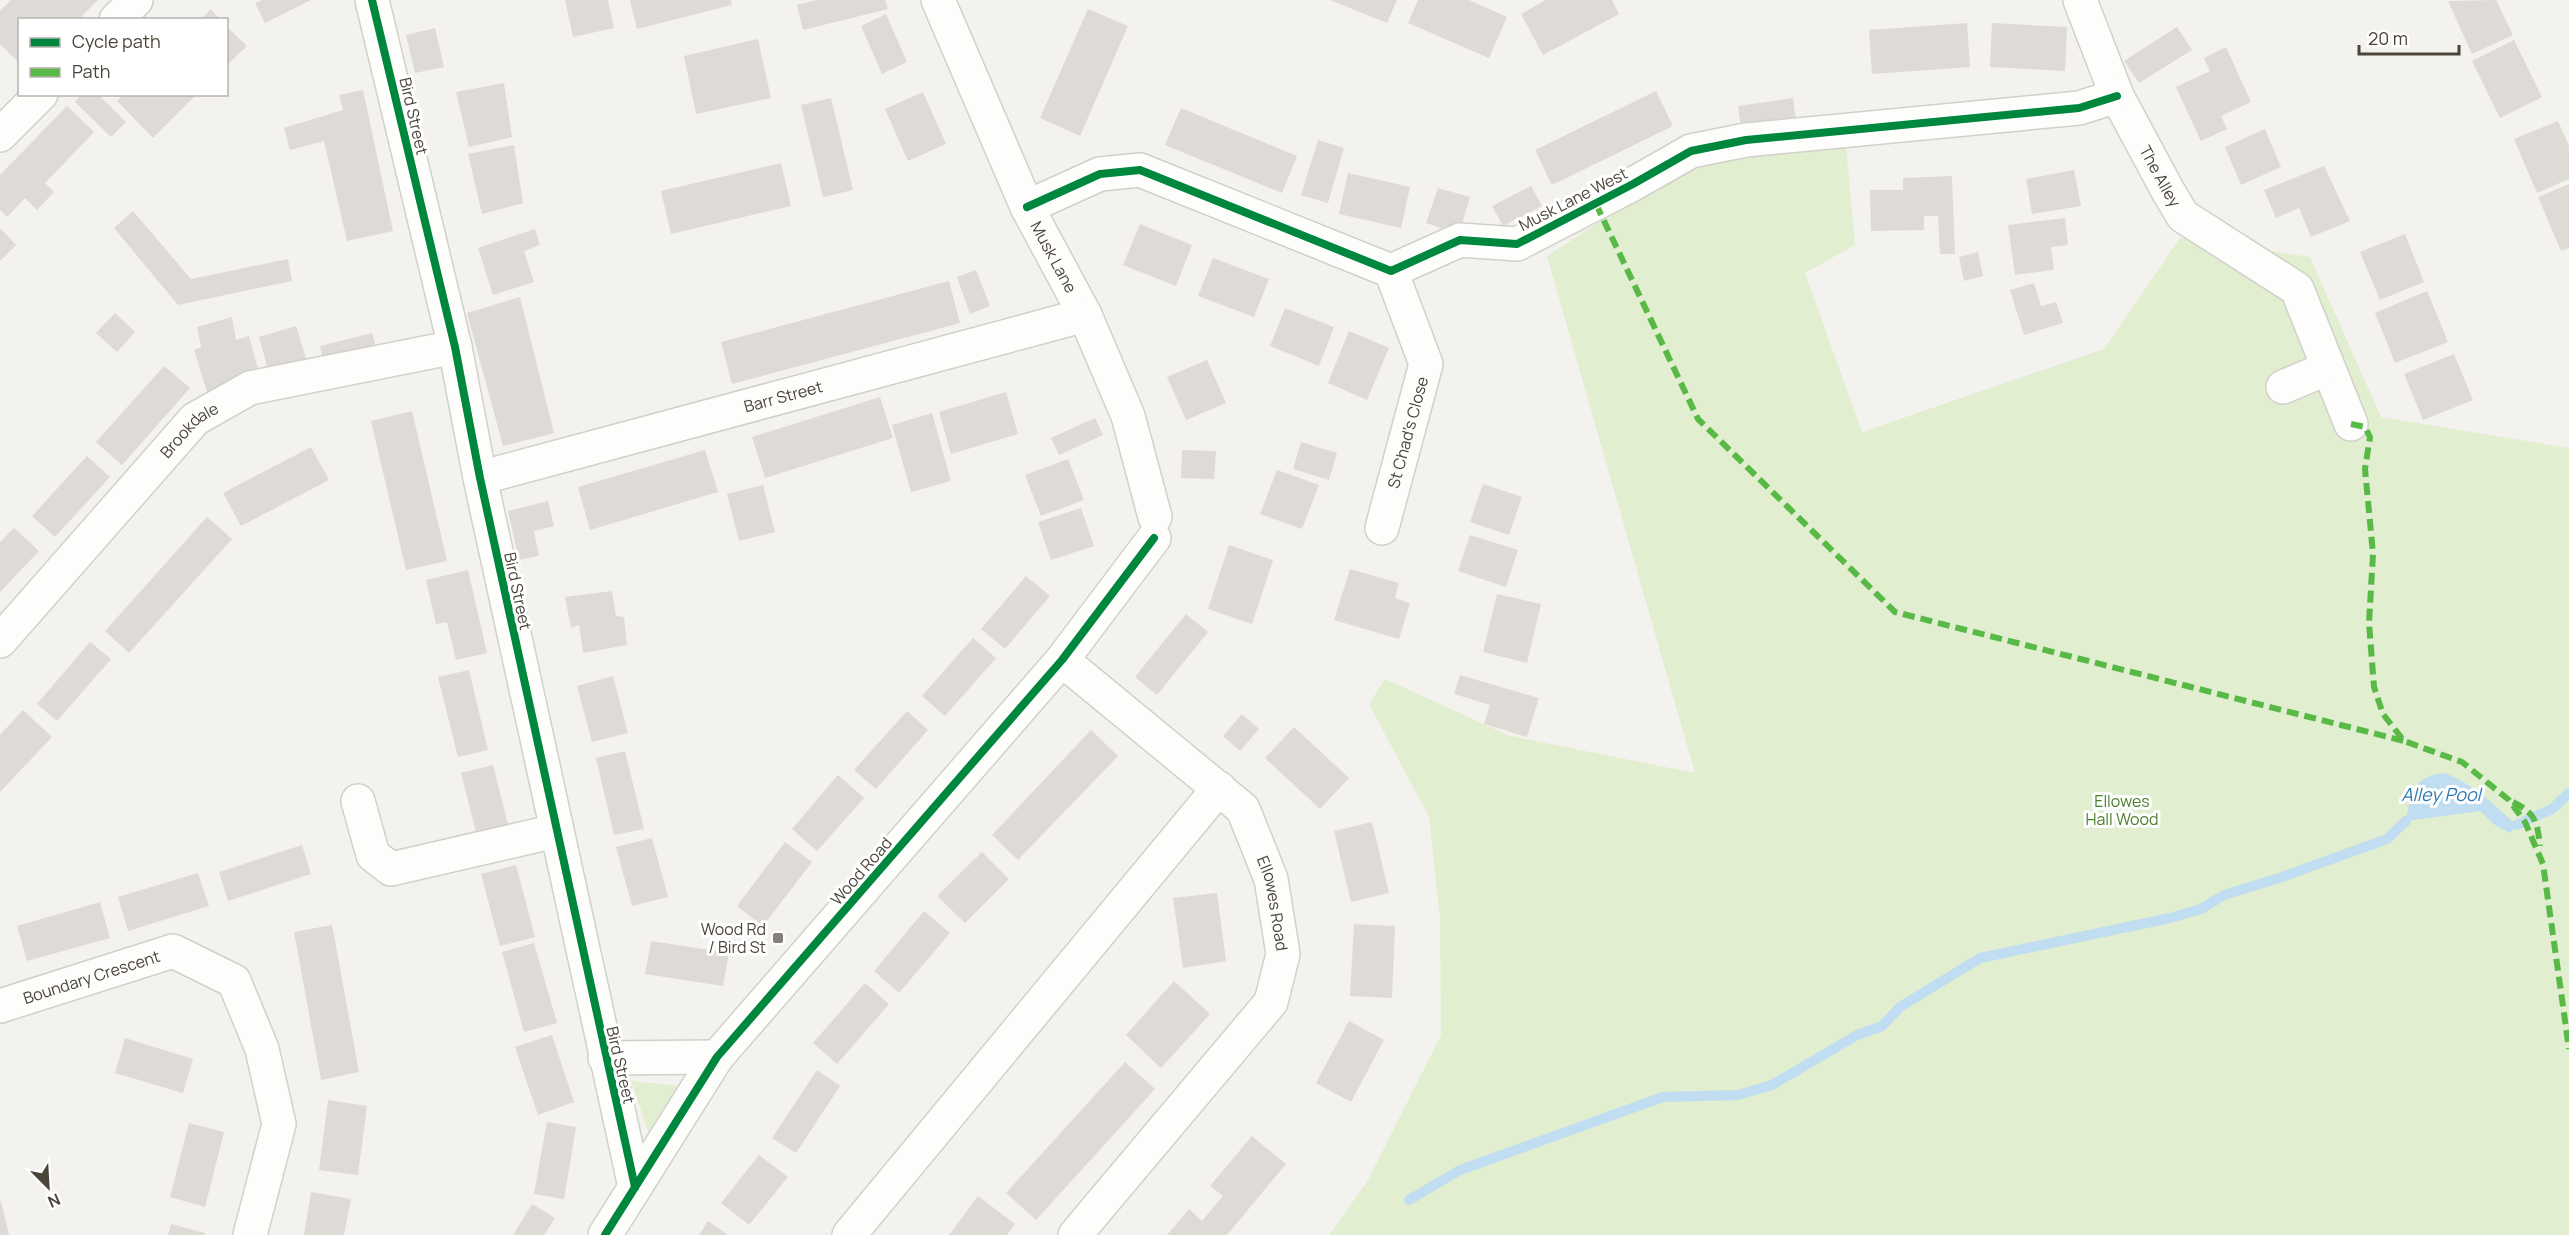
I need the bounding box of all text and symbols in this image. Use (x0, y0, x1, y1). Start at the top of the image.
legend (18, 18, 228, 96)
scale bar (2359, 18, 2460, 56)
text: 20 m (2368, 26, 2408, 50)
text: Cycle path (72, 29, 161, 53)
text: Path (72, 59, 110, 83)
street label: Bird Street (394, 75, 434, 157)
street label: The Alley (2135, 142, 2186, 211)
street label: Musk Lane West (1515, 162, 1631, 236)
street label: Musk Lane (1026, 217, 1082, 297)
street label: St Chad's Close (1382, 374, 1433, 491)
street label: Barr Street (741, 375, 825, 417)
street label: Brookdale (155, 397, 222, 463)
street label: Bird Street (499, 550, 537, 632)
water label: Alley Pool (2401, 782, 2484, 806)
park label: Ellowes Hall Wood (2086, 790, 2158, 830)
street label: Wood Road (825, 832, 897, 910)
street label: Ellowes Road (1252, 852, 1293, 952)
place label: Wood Rd / Bird St (701, 918, 766, 958)
marker: Wood Rd / Bird St (771, 931, 785, 945)
street label: Boundary Crescent (20, 945, 163, 1009)
street label: Bird Street (601, 1024, 641, 1106)
north arrow (18, 1157, 78, 1217)
text: N (44, 1188, 64, 1213)

